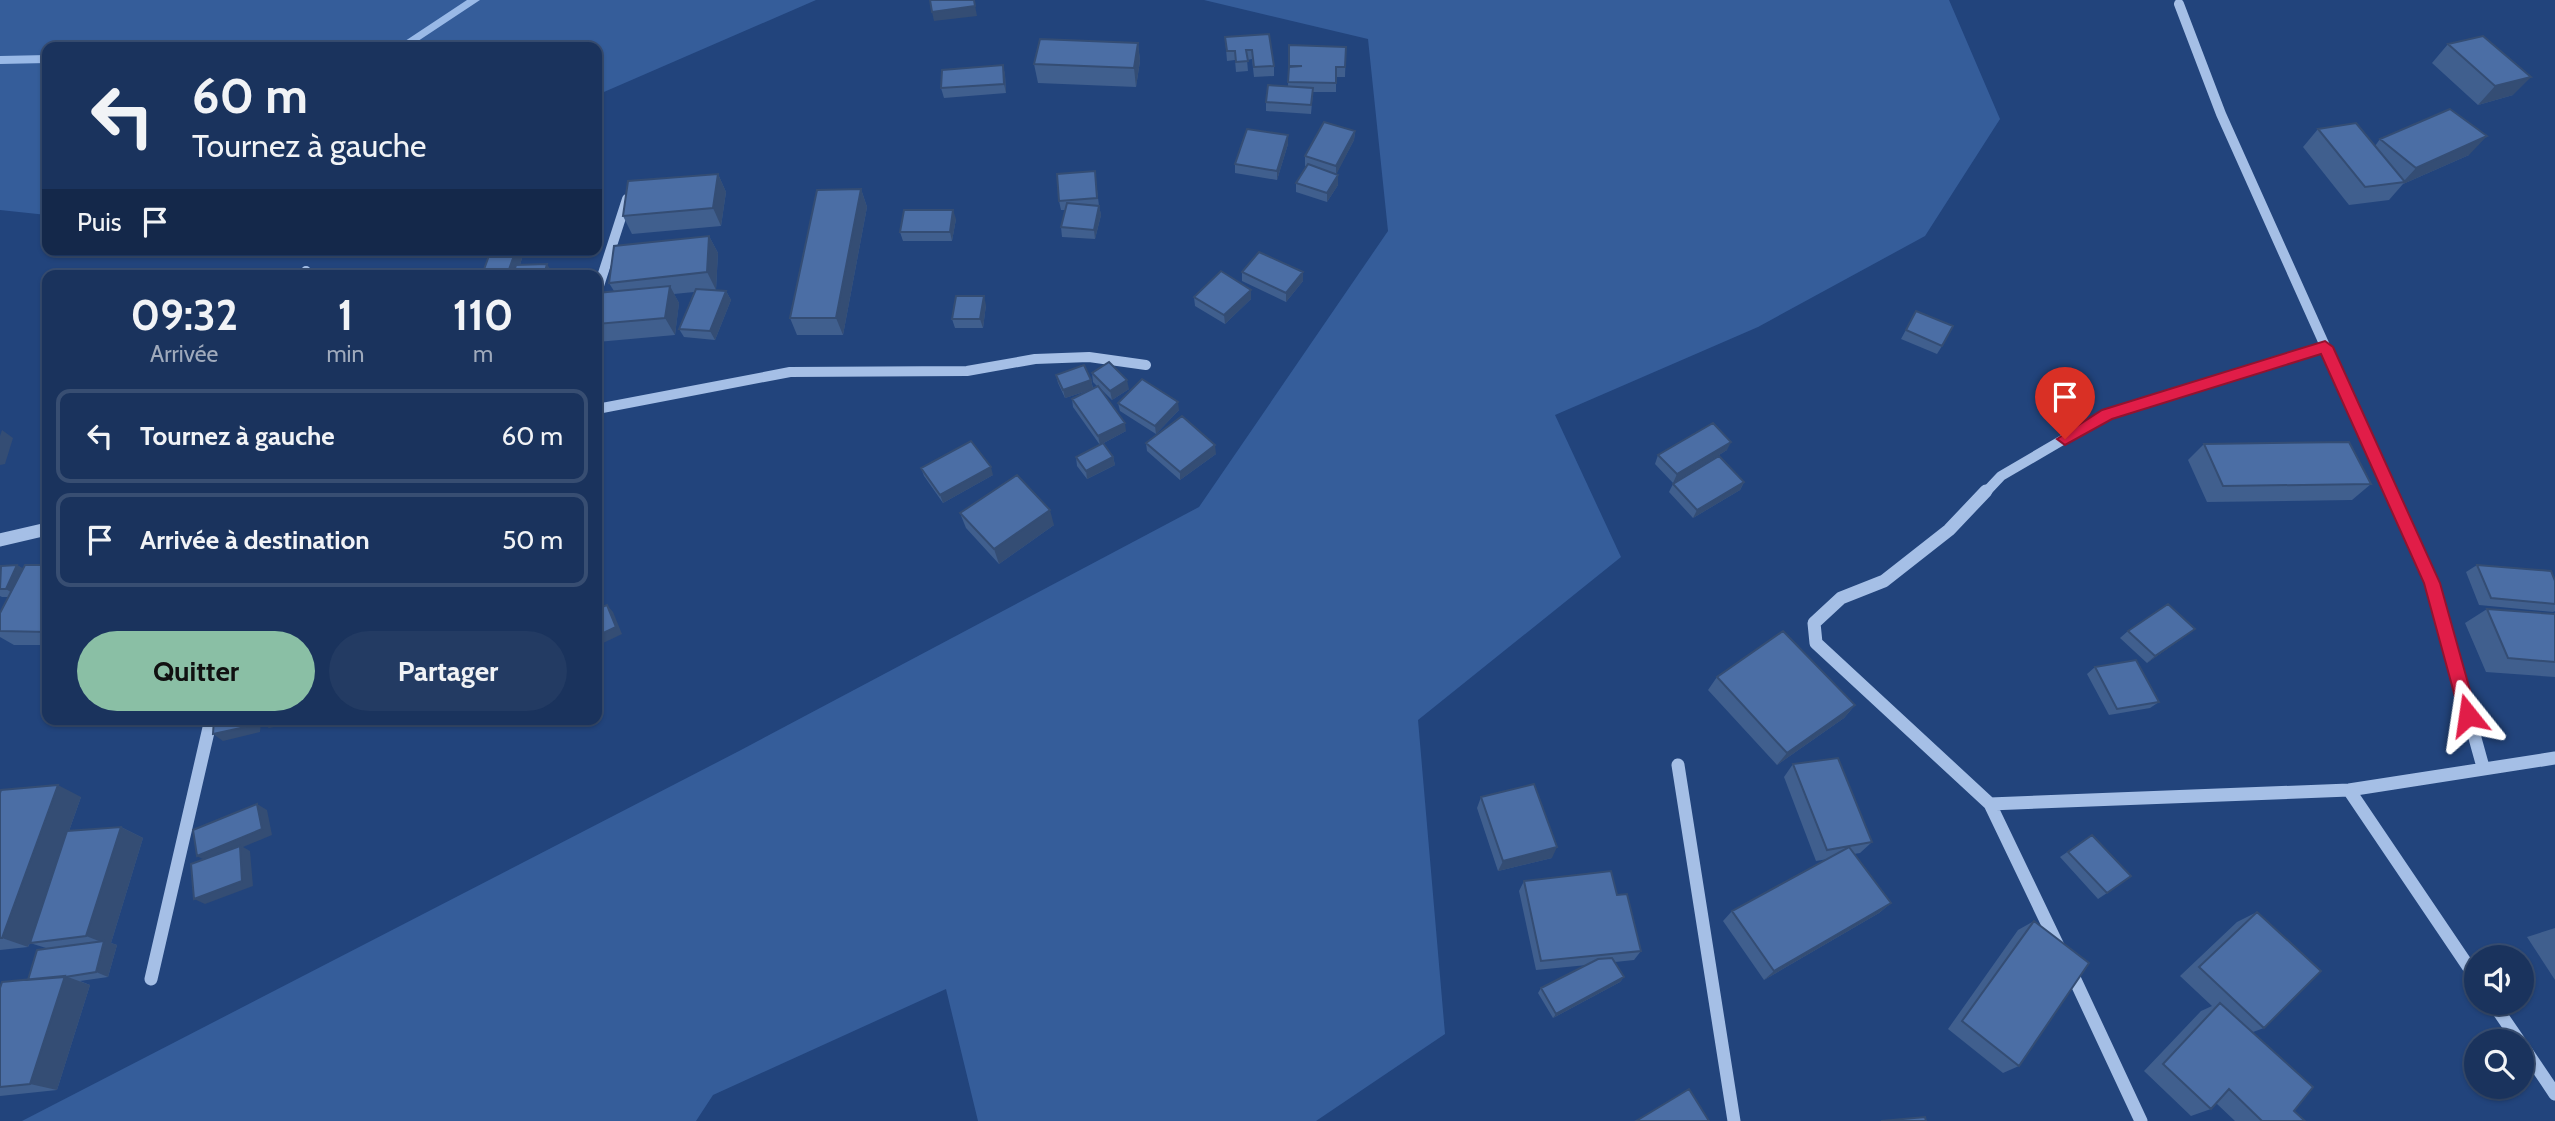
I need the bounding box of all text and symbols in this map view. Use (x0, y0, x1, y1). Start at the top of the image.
text: 60 m (192, 66, 308, 125)
icon: left (77, 70, 168, 161)
text: Tournez à gauche (192, 126, 426, 165)
icon: arrive (136, 203, 174, 241)
text: Puis (77, 206, 122, 238)
text: 09:32 (131, 289, 238, 341)
text: 1 (338, 289, 353, 341)
text: 110 (453, 289, 514, 341)
text: Arrivée (150, 340, 218, 368)
text: min (326, 340, 364, 368)
text: m (473, 340, 493, 368)
pin (2035, 367, 2095, 439)
icon: arrive (2046, 378, 2084, 416)
icon: left (81, 417, 119, 455)
text: Tournez à gauche (140, 420, 335, 452)
text: 60 m (501, 420, 563, 452)
icon: arrive (81, 521, 119, 559)
text: Arrivée à destination (140, 524, 370, 556)
text: 50 m (502, 524, 563, 556)
button: Quitter (77, 631, 315, 711)
button: Partager (329, 631, 567, 711)
position arrow (2431, 678, 2505, 752)
map controls (2464, 945, 2534, 1099)
button: sound (2464, 945, 2534, 1015)
button: search (2464, 1029, 2534, 1099)

